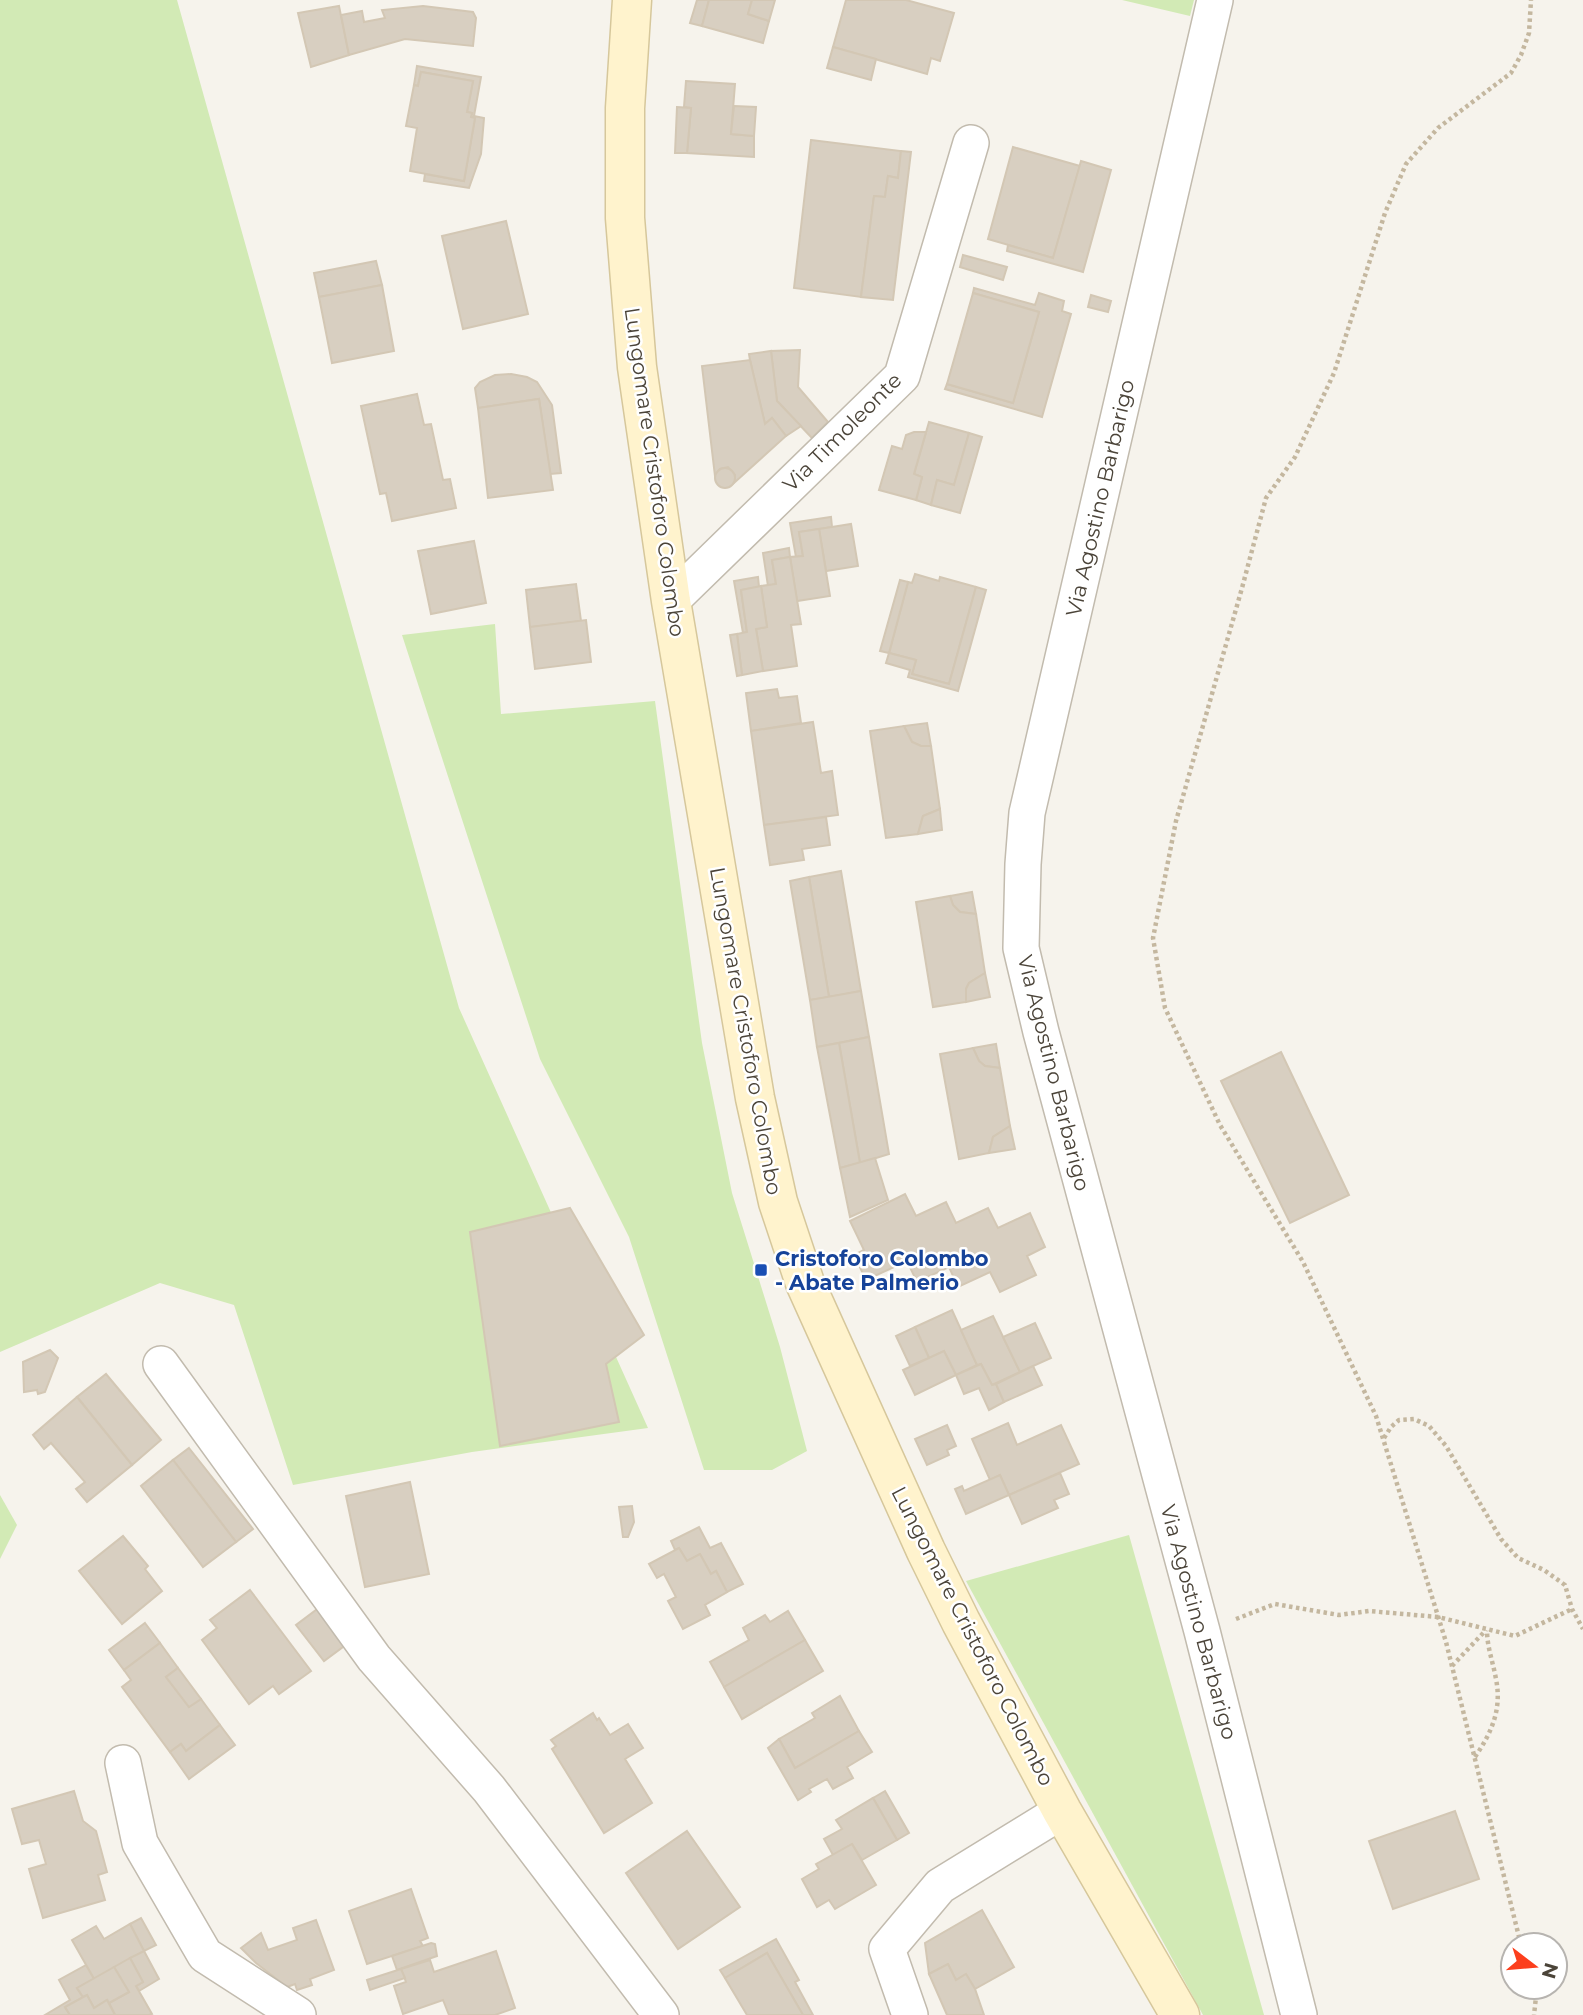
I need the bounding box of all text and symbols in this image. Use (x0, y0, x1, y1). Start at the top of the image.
street label: Lungomare Cristoforo Colombo (619, 306, 691, 638)
street label: Via Timoleonte (777, 367, 907, 497)
street label: Via Agostino Barbarigo (1061, 377, 1139, 619)
street label: Lungomare Cristoforo Colombo (705, 865, 787, 1197)
street label: Via Agostino Barbarigo (1013, 953, 1095, 1193)
place label: Cristoforo Colombo - Abate Palmerio (775, 1246, 989, 1295)
marker: Cristoforo Colombo - Abate Palmerio (753, 1262, 769, 1278)
street label: Lungomare Cristoforo Colombo (886, 1482, 1060, 1790)
street label: Via Agostino Barbarigo (1156, 1502, 1242, 1742)
north arrow (1499, 1931, 1569, 2001)
text: N (1537, 1960, 1563, 1981)

